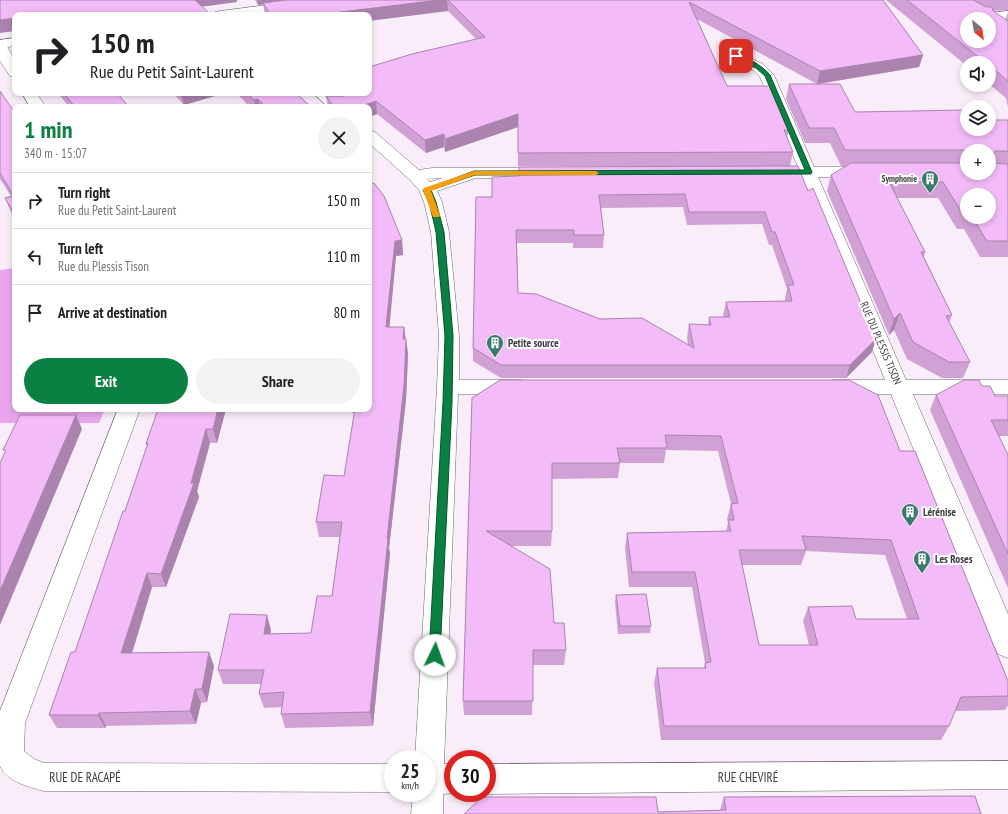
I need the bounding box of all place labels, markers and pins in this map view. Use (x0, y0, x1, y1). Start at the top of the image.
pin (719, 39, 753, 73)
building icon: Symphonie (920, 169, 940, 194)
place label: Symphonie (881, 173, 917, 184)
building icon: Petite source (485, 333, 505, 358)
place label: Petite source (508, 336, 559, 350)
building icon: Lérénise (900, 502, 920, 527)
place label: Lérénise (923, 505, 956, 519)
building icon: Les Roses (912, 549, 932, 574)
place label: Les Roses (935, 552, 973, 566)

